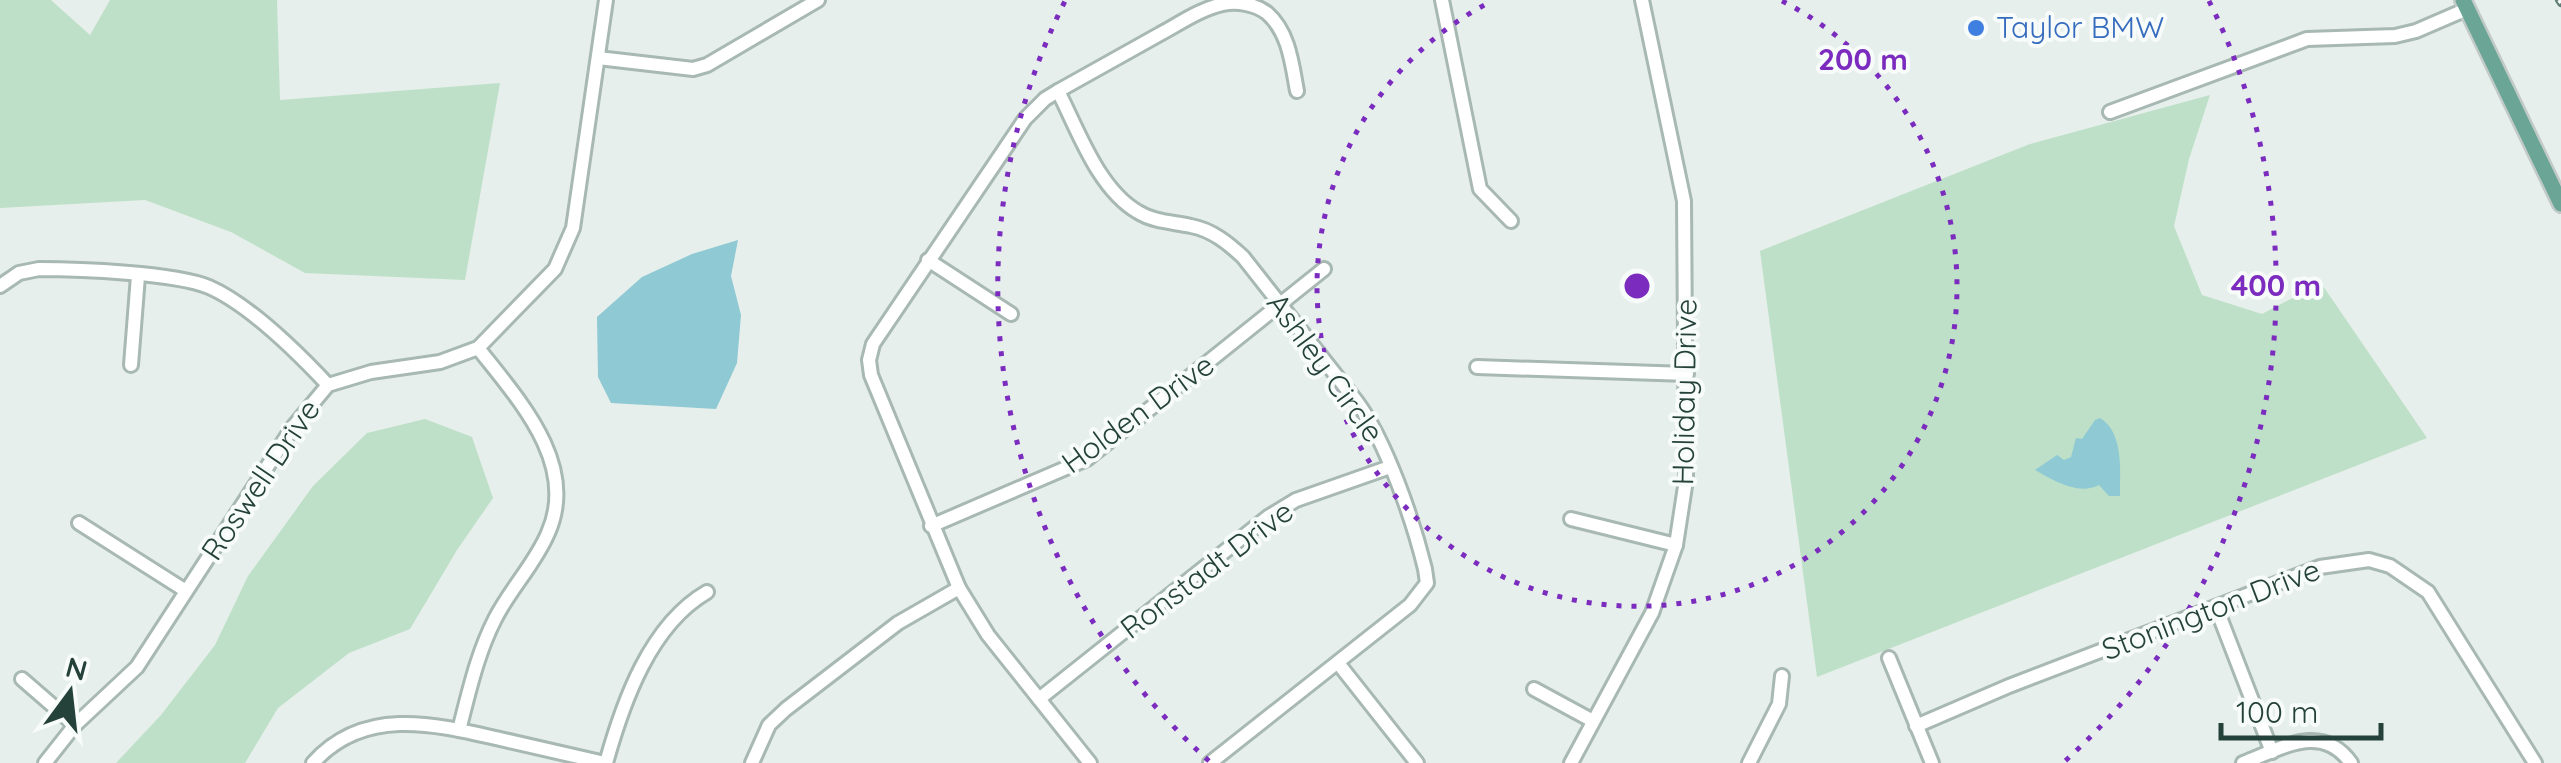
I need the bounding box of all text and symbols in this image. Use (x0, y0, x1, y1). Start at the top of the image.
place label: Taylor BMW (1996, 8, 2164, 46)
marker: Taylor BMW (1965, 17, 1987, 39)
text: 200 m (1818, 40, 1908, 78)
text: 400 m (2231, 266, 2321, 304)
centre of rings (1619, 268, 1655, 304)
street label: Ashley Circle (1259, 285, 1393, 449)
street label: Holiday Drive (1663, 298, 1705, 486)
street label: Holden Drive (1054, 345, 1221, 481)
street label: Roswell Drive (192, 392, 328, 567)
street label: Ronstadt Drive (1112, 492, 1300, 647)
street label: Stonington Drive (2096, 550, 2325, 668)
north arrow (20, 643, 120, 743)
text: N (62, 649, 91, 688)
scale bar (2221, 678, 2381, 740)
text: 100 m (2236, 693, 2318, 731)

